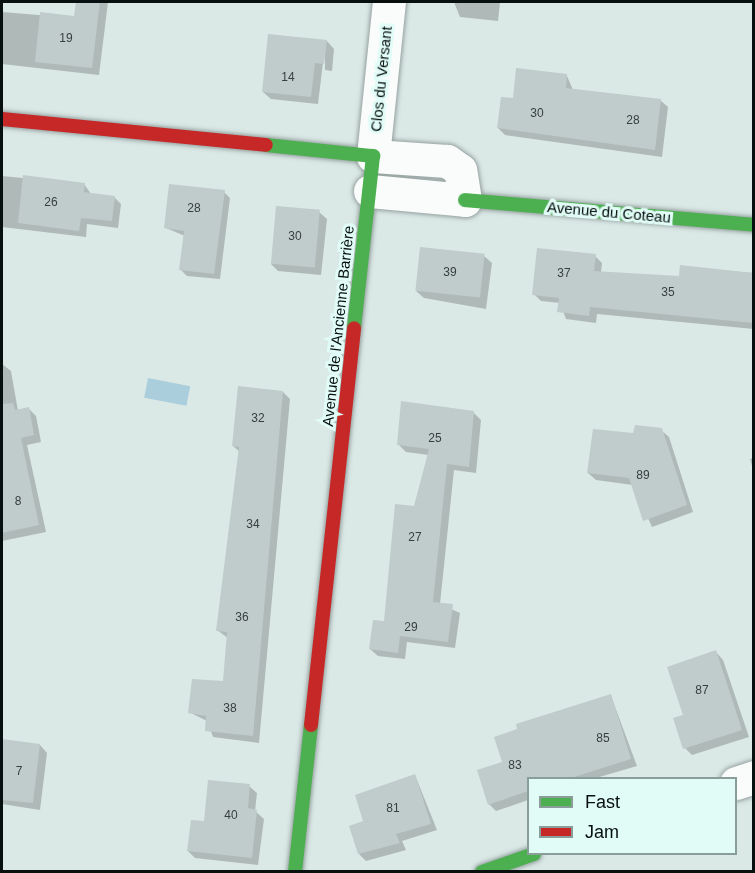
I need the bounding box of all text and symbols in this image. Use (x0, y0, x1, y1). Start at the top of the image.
street label: Clos du Versant (367, 25, 395, 133)
house number: 19 (59, 32, 73, 46)
house number: 14 (281, 71, 295, 85)
house number: 30 (530, 107, 544, 121)
house number: 28 (626, 114, 640, 128)
house number: 26 (44, 196, 58, 210)
street label: Avenue du Coteau (546, 198, 672, 226)
house number: 28 (187, 202, 201, 216)
street label: Avenue de l'Ancienne Barrière (318, 225, 358, 427)
house number: 30 (288, 230, 302, 244)
house number: 39 (443, 266, 457, 280)
house number: 37 (557, 267, 571, 281)
house number: 35 (661, 286, 675, 300)
house number: 32 (251, 412, 265, 426)
house number: 25 (428, 432, 442, 446)
house number: 89 (636, 469, 650, 483)
house number: 8 (15, 495, 21, 509)
house number: 34 (246, 518, 260, 532)
house number: 27 (408, 531, 422, 545)
house number: 36 (235, 611, 249, 625)
house number: 29 (404, 621, 418, 635)
house number: 87 (695, 684, 709, 698)
house number: 38 (223, 702, 237, 716)
house number: 85 (596, 732, 610, 746)
house number: 83 (508, 759, 522, 773)
house number: 7 (16, 765, 22, 779)
legend (527, 777, 737, 855)
text: Fast (585, 792, 620, 812)
house number: 81 (386, 802, 400, 816)
house number: 40 (224, 809, 238, 823)
text: Jam (585, 822, 619, 842)

